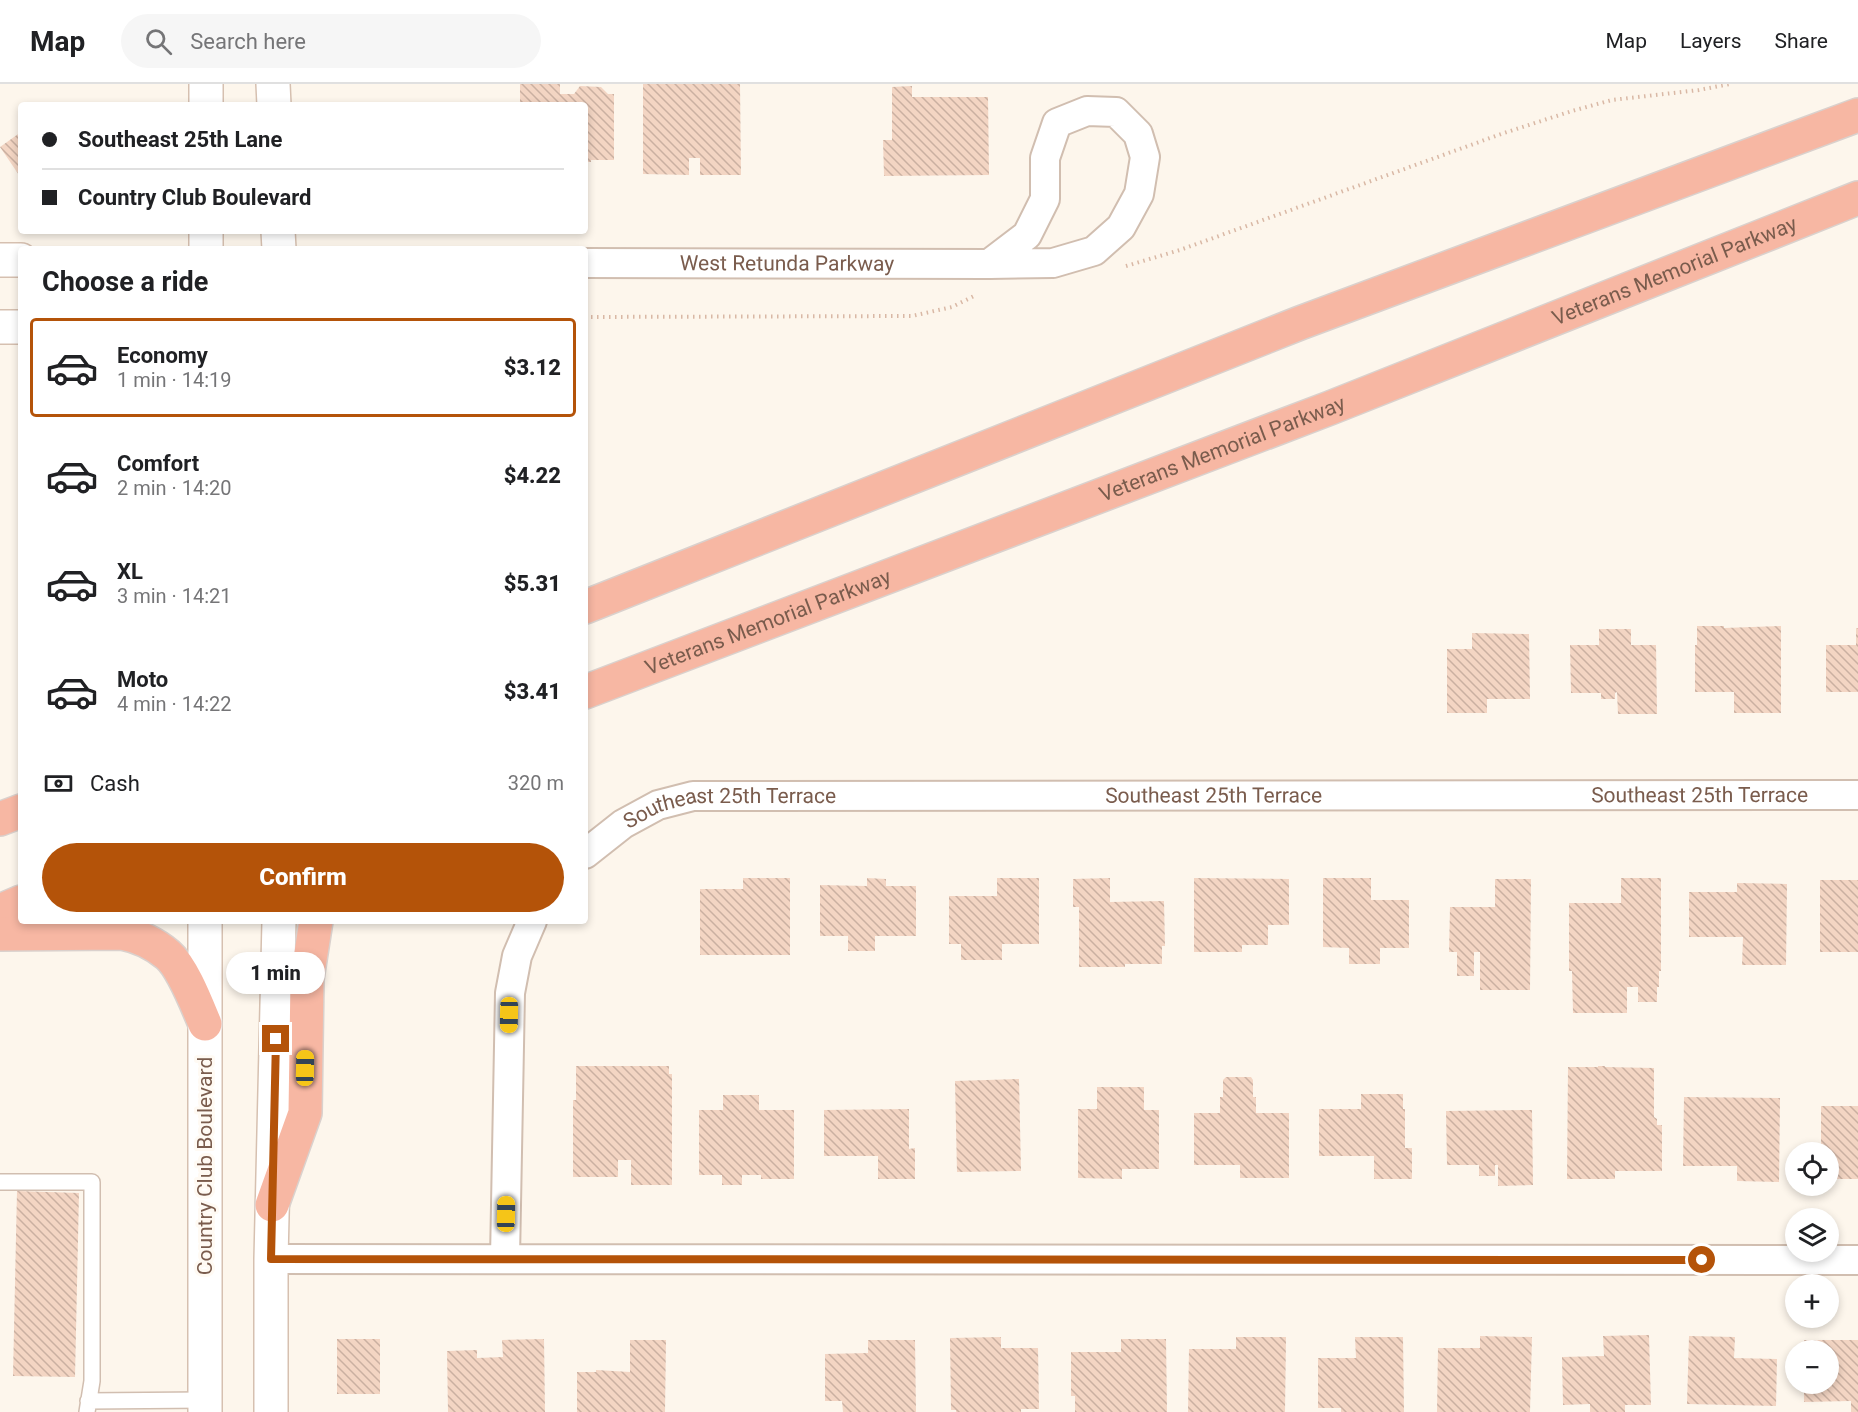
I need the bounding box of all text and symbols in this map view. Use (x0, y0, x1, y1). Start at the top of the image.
search box (121, 14, 541, 68)
text: Map (30, 25, 85, 58)
icon: search (142, 25, 175, 58)
text: Search here (190, 29, 306, 54)
text: Map (1605, 29, 1647, 53)
text: Layers (1680, 29, 1741, 53)
text: Share (1774, 29, 1828, 53)
text: Southeast 25th Lane (78, 127, 282, 152)
text: Country Club Boulevard (78, 185, 311, 210)
street label: Veterans Memorial Parkway (1549, 212, 1800, 330)
street label: West Retunda Parkway (680, 251, 894, 276)
text: Choose a ride (42, 266, 208, 298)
icon: car (45, 341, 99, 395)
text: Economy (117, 343, 208, 368)
text: $3.12 (504, 355, 561, 380)
text: 1 min · 14:19 (117, 368, 232, 392)
street label: Veterans Memorial Parkway (1096, 391, 1349, 507)
icon: car (45, 449, 99, 503)
text: Comfort (117, 451, 199, 476)
text: $4.22 (504, 463, 561, 488)
text: 2 min · 14:20 (117, 476, 232, 500)
icon: car (45, 557, 99, 611)
text: XL (117, 559, 143, 584)
street label: Veterans Memorial Parkway (642, 564, 894, 680)
text: $5.31 (504, 571, 561, 596)
text: 3 min · 14:21 (117, 584, 232, 608)
icon: car (45, 665, 99, 719)
text: Moto (117, 667, 168, 692)
text: $3.41 (504, 679, 561, 704)
text: 4 min · 14:22 (117, 692, 232, 716)
icon: cash (42, 767, 75, 800)
text: Cash (90, 771, 140, 796)
text: 320 m (508, 771, 564, 795)
street label: Southeast 25th Terrace (1105, 783, 1322, 808)
street label: Southeast 25th Terrace (1591, 783, 1808, 807)
street label: Southeast 25th Terrace (619, 784, 836, 834)
button: Confirm (42, 843, 564, 912)
callout: 1 min (226, 952, 326, 994)
text: 1 min (250, 961, 301, 985)
car (500, 997, 518, 1033)
route end (262, 1025, 289, 1052)
car (296, 1050, 314, 1086)
street label: Country Club Boulevard (193, 1057, 217, 1275)
map controls (1785, 1142, 1839, 1394)
button: locate (1785, 1142, 1839, 1196)
car (497, 1196, 515, 1232)
button: layers (1785, 1208, 1839, 1262)
route start (1688, 1246, 1715, 1273)
button: + (1785, 1274, 1839, 1328)
button: − (1785, 1340, 1839, 1394)

